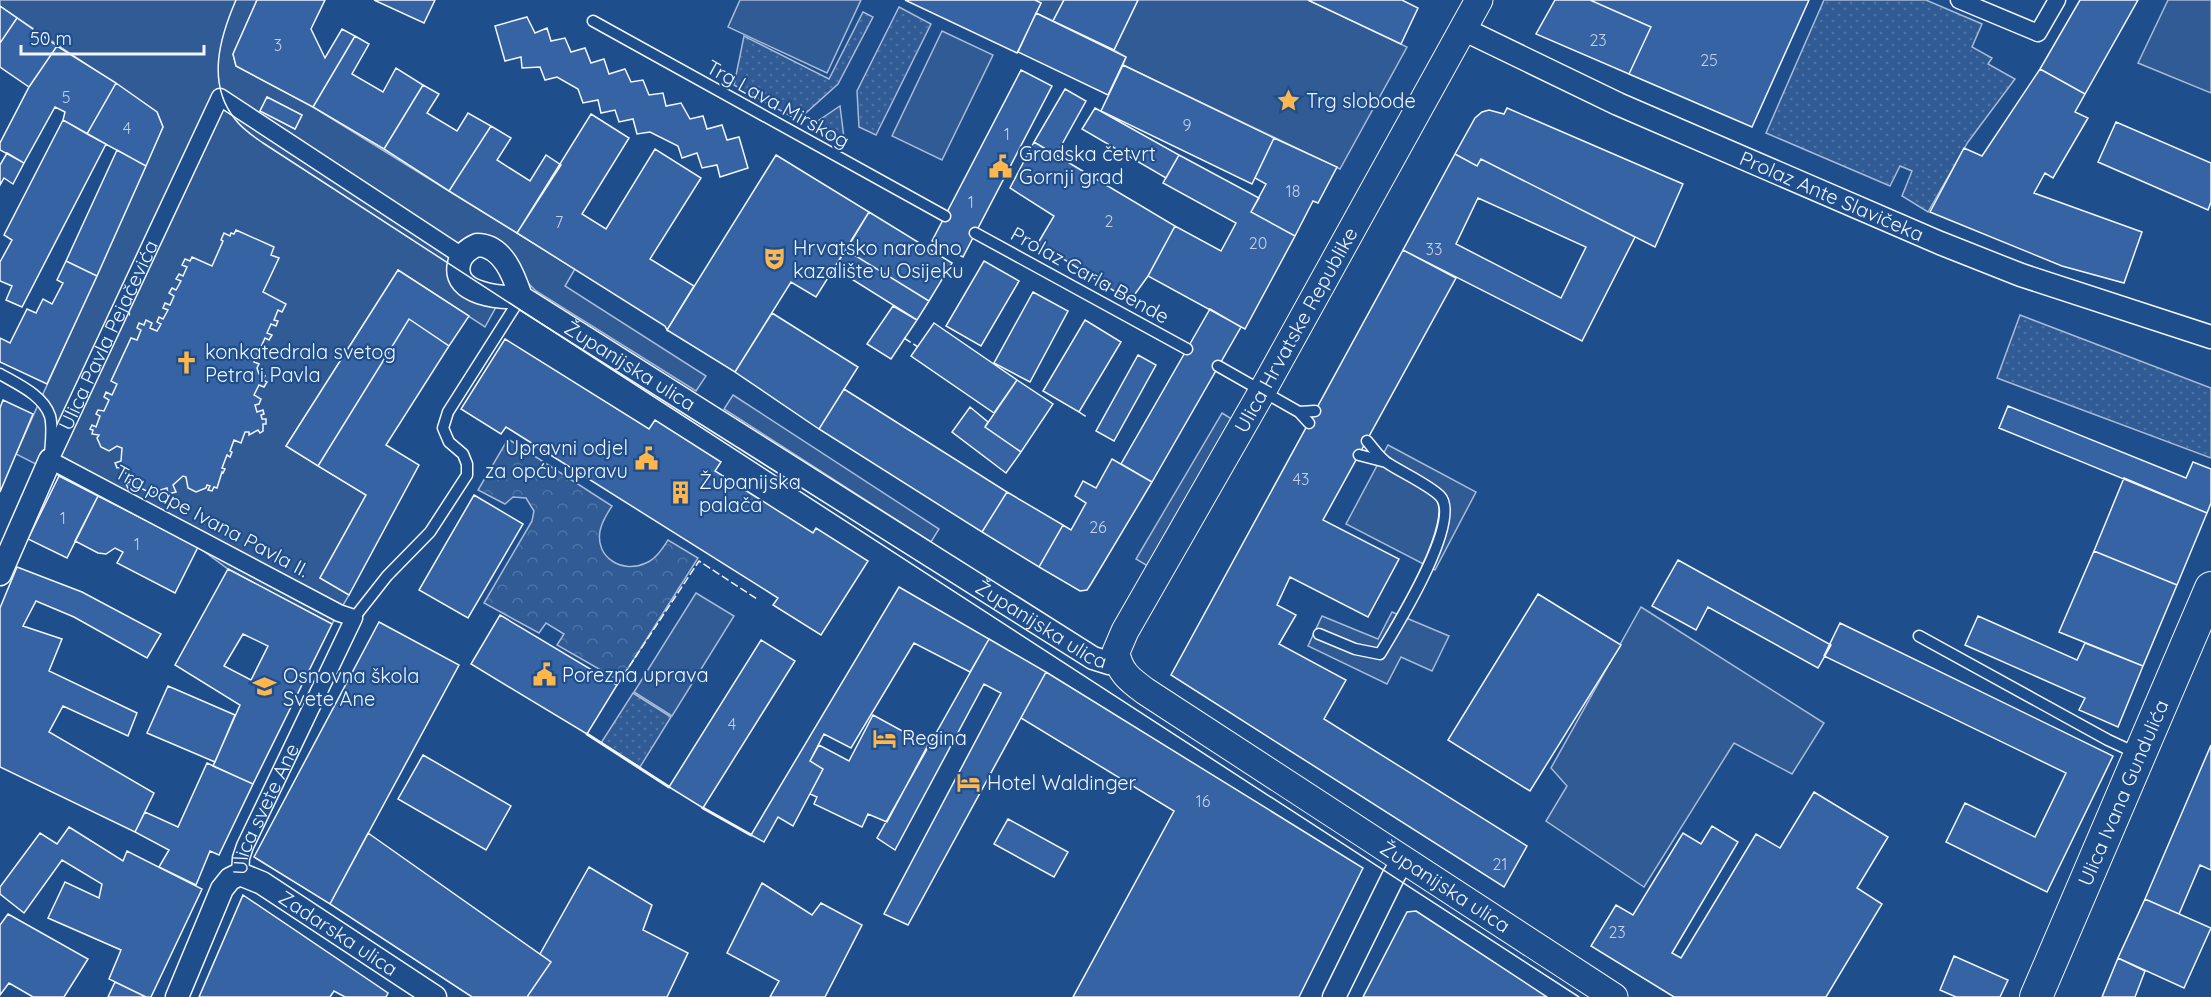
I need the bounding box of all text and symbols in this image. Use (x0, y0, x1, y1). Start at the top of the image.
scale bar (21, 18, 204, 56)
text: 50 m (30, 27, 72, 50)
house number: 23 (1589, 30, 1607, 50)
house number: 3 (274, 35, 282, 55)
house number: 25 (1700, 50, 1718, 70)
street label: Trg Lava Mirskog (702, 54, 854, 153)
house number: 5 (62, 87, 70, 107)
place icon: Trg slobode (1275, 88, 1301, 114)
place label: Trg slobode (1306, 88, 1416, 113)
house number: 9 (1183, 115, 1192, 135)
house number: 4 (123, 118, 131, 138)
house number: 1 (1004, 124, 1010, 144)
place label: Gradska četvrt Gornji grad (1019, 141, 1156, 189)
street label: Prolaz Ante Slavičeka (1736, 145, 1928, 247)
public building icon: Gradska četvrt Gornji grad (988, 153, 1014, 179)
house number: 18 (1286, 181, 1300, 201)
house number: 1 (968, 192, 974, 212)
house number: 2 (1105, 211, 1114, 231)
house number: 7 (555, 212, 563, 232)
street label: Prolaz Carla Bende (1007, 221, 1174, 328)
street label: Ulica Hrvatske Republike (1229, 223, 1363, 437)
house number: 20 (1249, 233, 1267, 253)
place label: Hrvatsko narodno kazalište u Osijeku (793, 235, 964, 283)
street label: Ulica Pavla Pejačevića (53, 236, 163, 434)
house number: 33 (1426, 239, 1442, 259)
theatre icon: Hrvatsko narodno kazalište u Osijeku (762, 246, 788, 272)
street label: Županijska ulica (560, 315, 701, 416)
place label: konkatedrala svetog Petra i Pavla (205, 339, 396, 387)
church icon: konkatedrala svetog Petra i Pavla (174, 350, 200, 376)
place label: Upravni odjel za opću upravu (485, 435, 628, 483)
public building icon: Upravni odjel za opću upravu (633, 446, 659, 472)
street label: Trg pape Ivana Pavla II. (111, 459, 314, 582)
place label: Županijska palača (699, 469, 801, 517)
house number: 43 (1293, 469, 1309, 489)
building icon: Županijska palača (668, 480, 694, 506)
house number: 1 (60, 508, 66, 528)
house number: 26 (1089, 517, 1107, 537)
house number: 1 (134, 534, 140, 554)
street label: Županijska ulica (971, 574, 1110, 674)
public building icon: Porezna uprava (531, 662, 557, 688)
place label: Porezna uprava (562, 662, 709, 687)
place label: Osnovna škola Svete Ane (283, 663, 419, 711)
school or university icon: Osnovna škola Svete Ane (252, 674, 278, 700)
street label: Ulica Ivana Gundulića (2072, 696, 2174, 890)
house number: 4 (728, 714, 736, 734)
hotel icon: Regina (871, 725, 897, 751)
place label: Regina (902, 725, 967, 750)
street label: Ulica svete Ane (227, 739, 304, 876)
hotel icon: Hotel Waldinger (956, 770, 982, 796)
place label: Hotel Waldinger (987, 770, 1137, 795)
house number: 16 (1196, 791, 1211, 811)
street label: Županijska ulica (1376, 835, 1515, 938)
house number: 21 (1493, 854, 1507, 874)
street label: Zadarska ulica (274, 885, 403, 981)
house number: 23 (1608, 922, 1626, 942)

